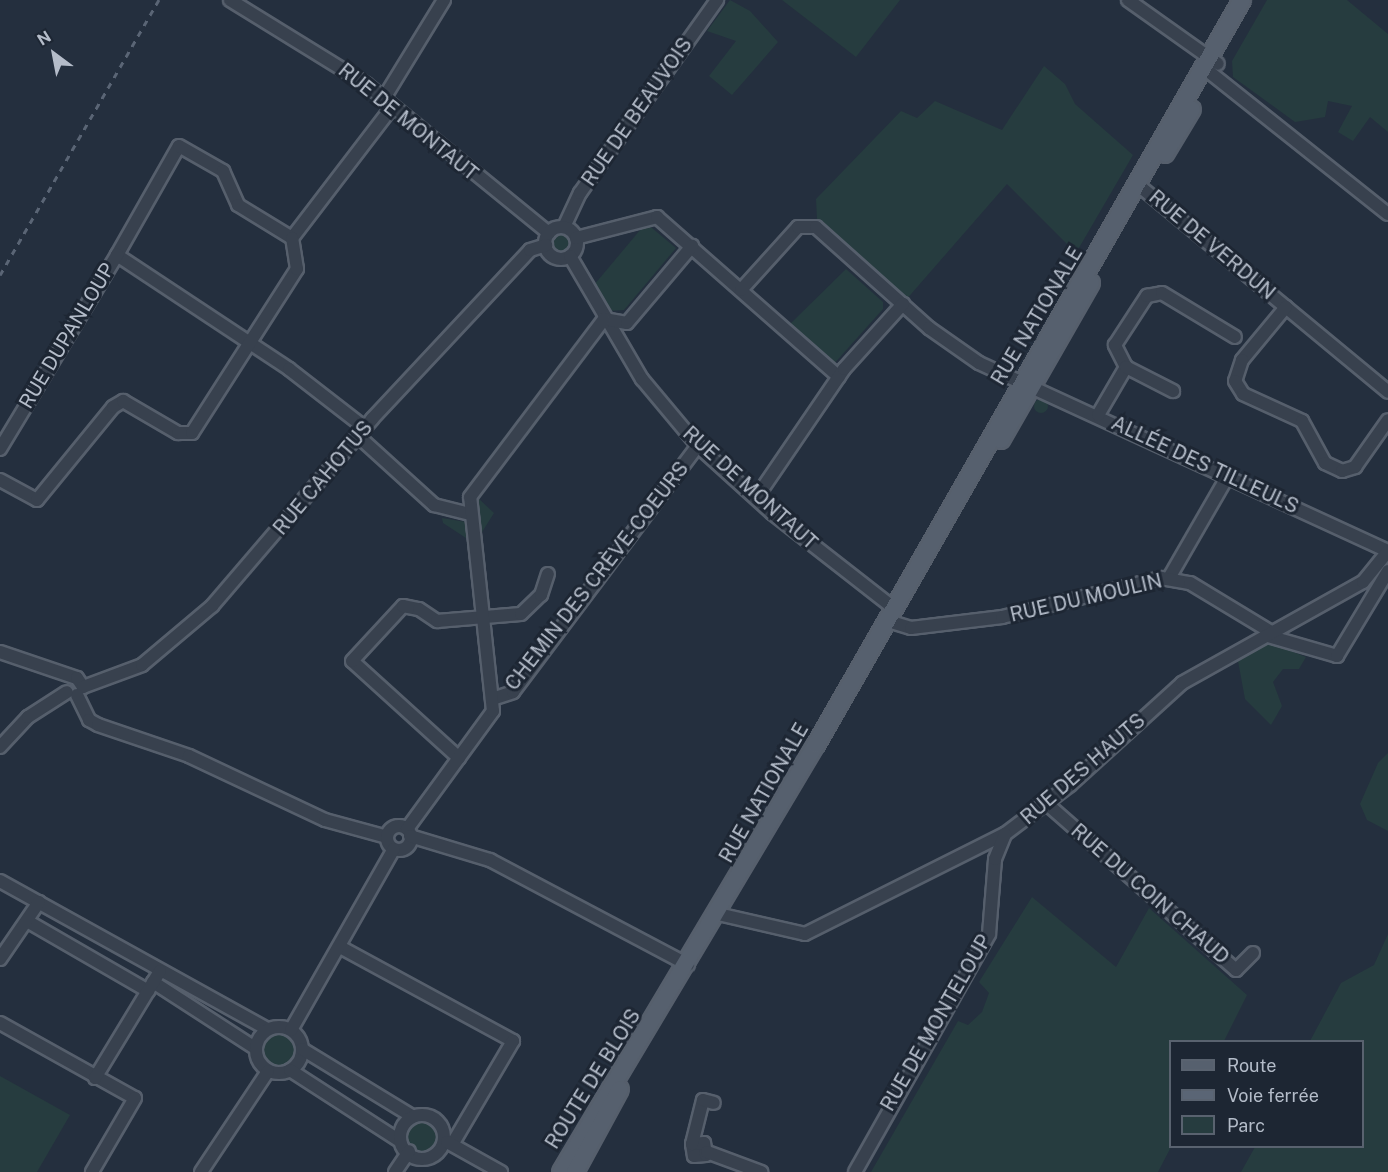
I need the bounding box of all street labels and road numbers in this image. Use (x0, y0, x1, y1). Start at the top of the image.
street label: RUE DE BEAUVOIS (577, 33, 697, 191)
street label: RUE DE MONTAUT (333, 58, 483, 186)
street label: RUE DE VERDUN (1144, 185, 1280, 305)
street label: RUE NATIONALE (986, 242, 1088, 390)
street label: RUE DUPANLOUP (14, 259, 120, 413)
street label: ALLÉE DES TILLEULS (1107, 411, 1303, 519)
street label: RUE CAHOTUS (268, 416, 378, 540)
street label: RUE DE MONTAUT (678, 421, 822, 555)
street label: CHEMIN DES CRÈVE-COEURS (500, 457, 694, 695)
street label: RUE DU MOULIN (1008, 569, 1164, 627)
street label: RUE DES HAUTS (1016, 708, 1150, 830)
street label: RUE NATIONALE (714, 719, 814, 867)
street label: RUE DU COIN CHAUD (1066, 819, 1234, 969)
street label: RUE DE MONTELOUP (876, 931, 996, 1115)
street label: ROUTE DE BLOIS (540, 1005, 646, 1153)

